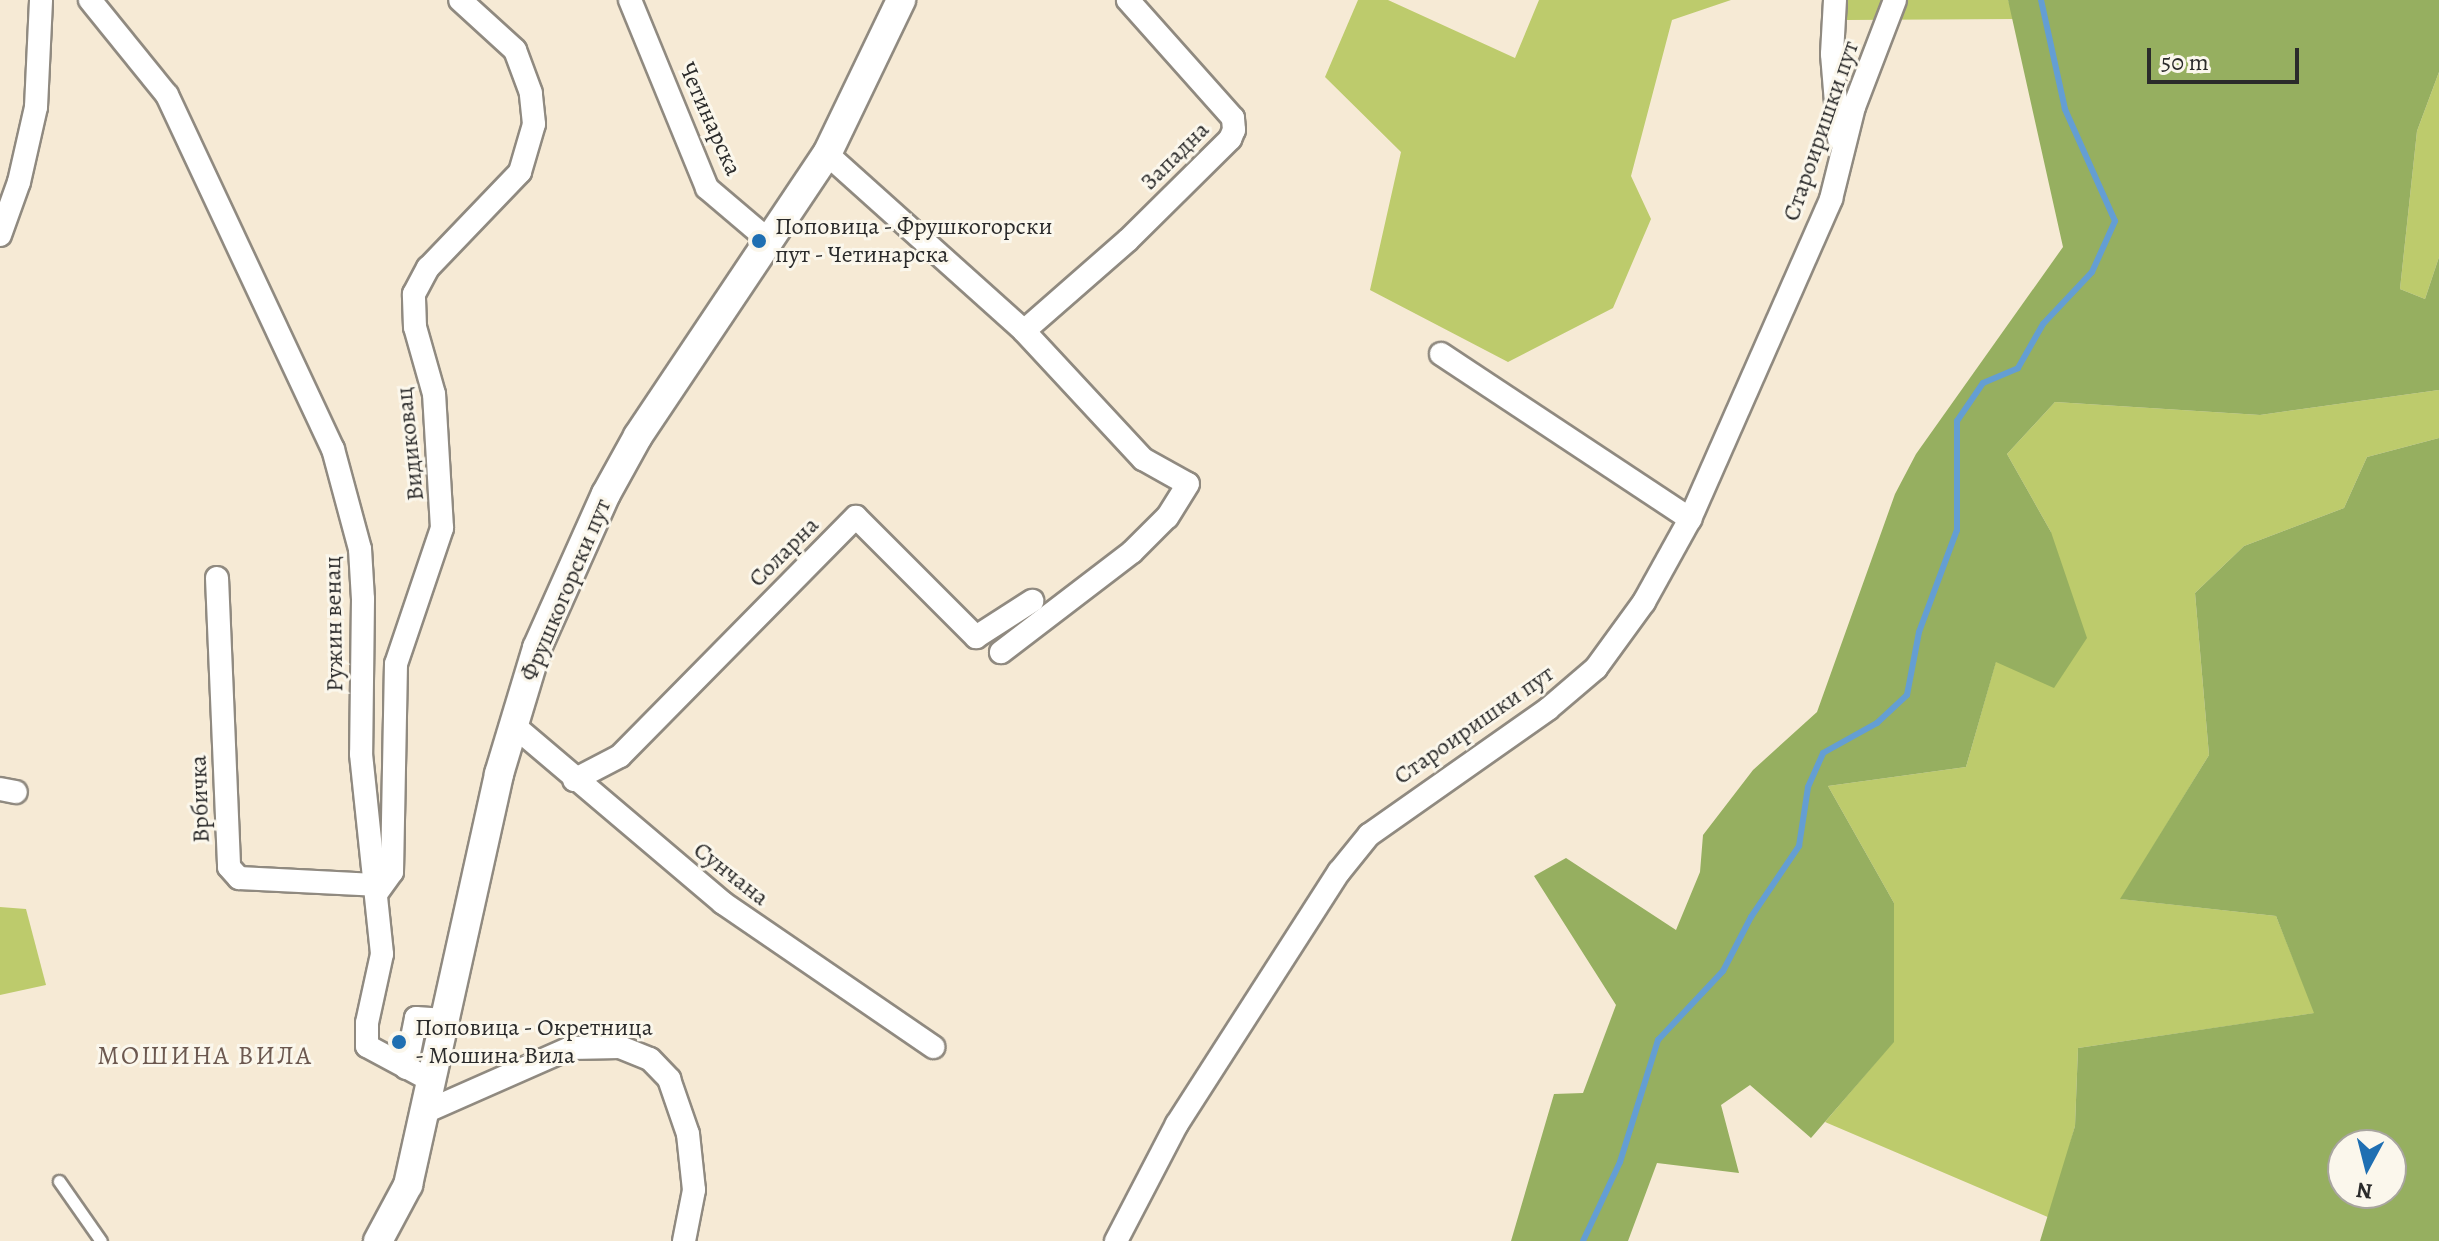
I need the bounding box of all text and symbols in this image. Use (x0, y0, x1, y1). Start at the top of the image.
scale bar (2151, 32, 2303, 82)
street label: Староиришки пут (1777, 37, 1865, 225)
text: 50 m (2161, 46, 2209, 78)
street label: Четинарска (672, 58, 748, 180)
street label: Западна (1135, 116, 1215, 196)
place label: Поповица - Фрушкогорски пут - Четинарска (775, 213, 1053, 269)
marker: Поповица - Фрушкогорски пут - Четинарска (750, 232, 768, 250)
street label: Видиковац (390, 386, 430, 502)
street label: Фрушкогорски пут (515, 494, 617, 686)
street label: Соларна (743, 511, 825, 593)
street label: Ружин венац (318, 556, 350, 692)
street label: Староиришки пут (1389, 659, 1559, 791)
street label: Врбичка (184, 755, 216, 843)
street label: Сунчана (688, 836, 774, 912)
place label: Поповица - Окретница - Мошина Вила (415, 1014, 654, 1070)
marker: Поповица - Окретница - Мошина Вила (390, 1033, 408, 1051)
district label: МОШИНА ВИЛА (97, 1040, 313, 1072)
north arrow (2327, 1129, 2407, 1209)
text: N (2355, 1175, 2374, 1207)

